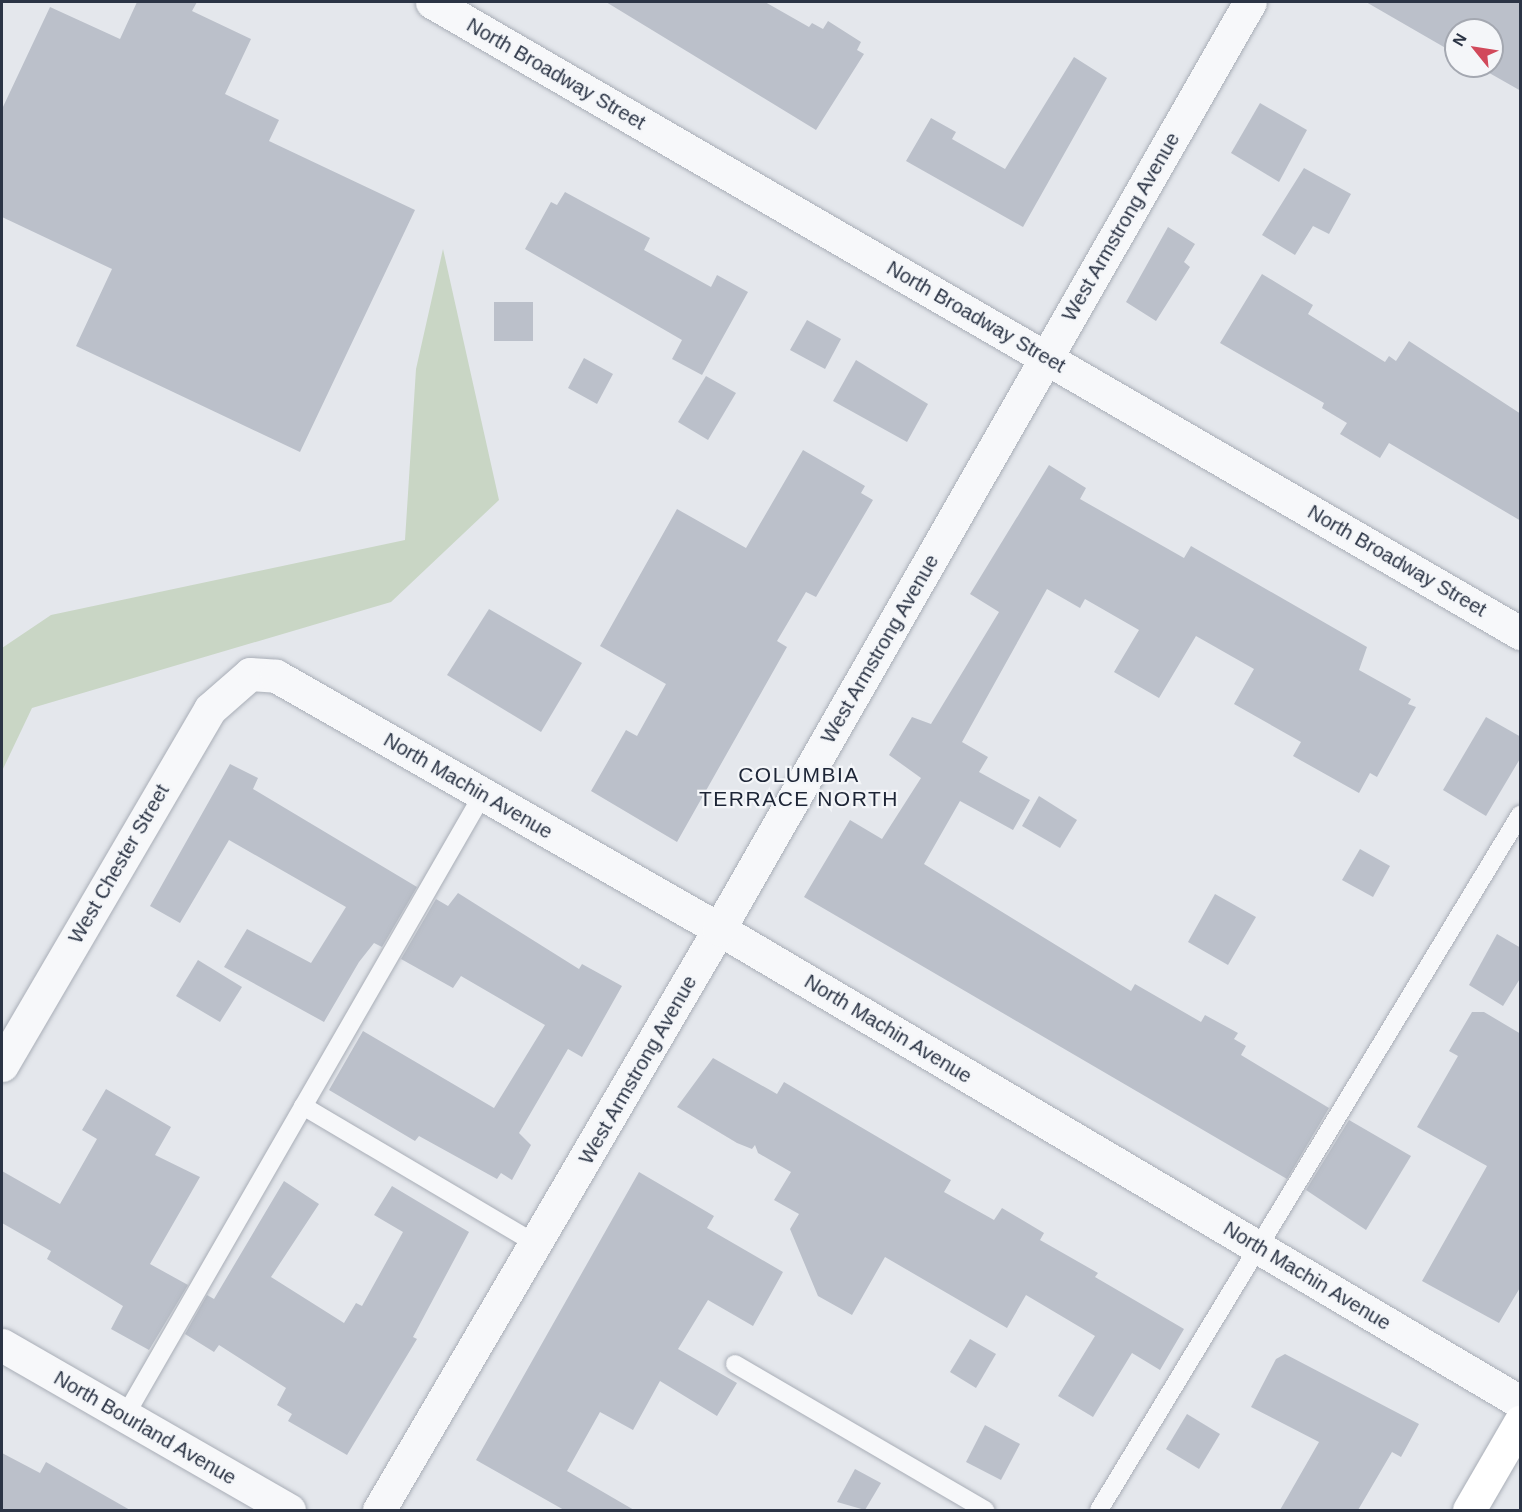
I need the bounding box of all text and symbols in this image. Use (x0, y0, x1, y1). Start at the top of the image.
street label: North Broadway Street (462, 13, 650, 135)
north arrow (1444, 18, 1504, 78)
text: N (1449, 30, 1470, 49)
street label: West Armstrong Avenue (1057, 127, 1185, 327)
street label: North Broadway Street (882, 256, 1070, 378)
street label: North Broadway Street (1303, 500, 1491, 622)
street label: West Armstrong Avenue (816, 549, 944, 749)
street label: North Machin Avenue (379, 728, 557, 844)
district label: COLUMBIA TERRACE NORTH (699, 762, 899, 812)
street label: West Chester Street (64, 780, 174, 948)
street label: North Machin Avenue (800, 969, 976, 1089)
street label: West Armstrong Avenue (574, 970, 702, 1170)
street label: North Machin Avenue (1219, 1216, 1395, 1336)
street label: North Bourland Avenue (49, 1366, 241, 1490)

